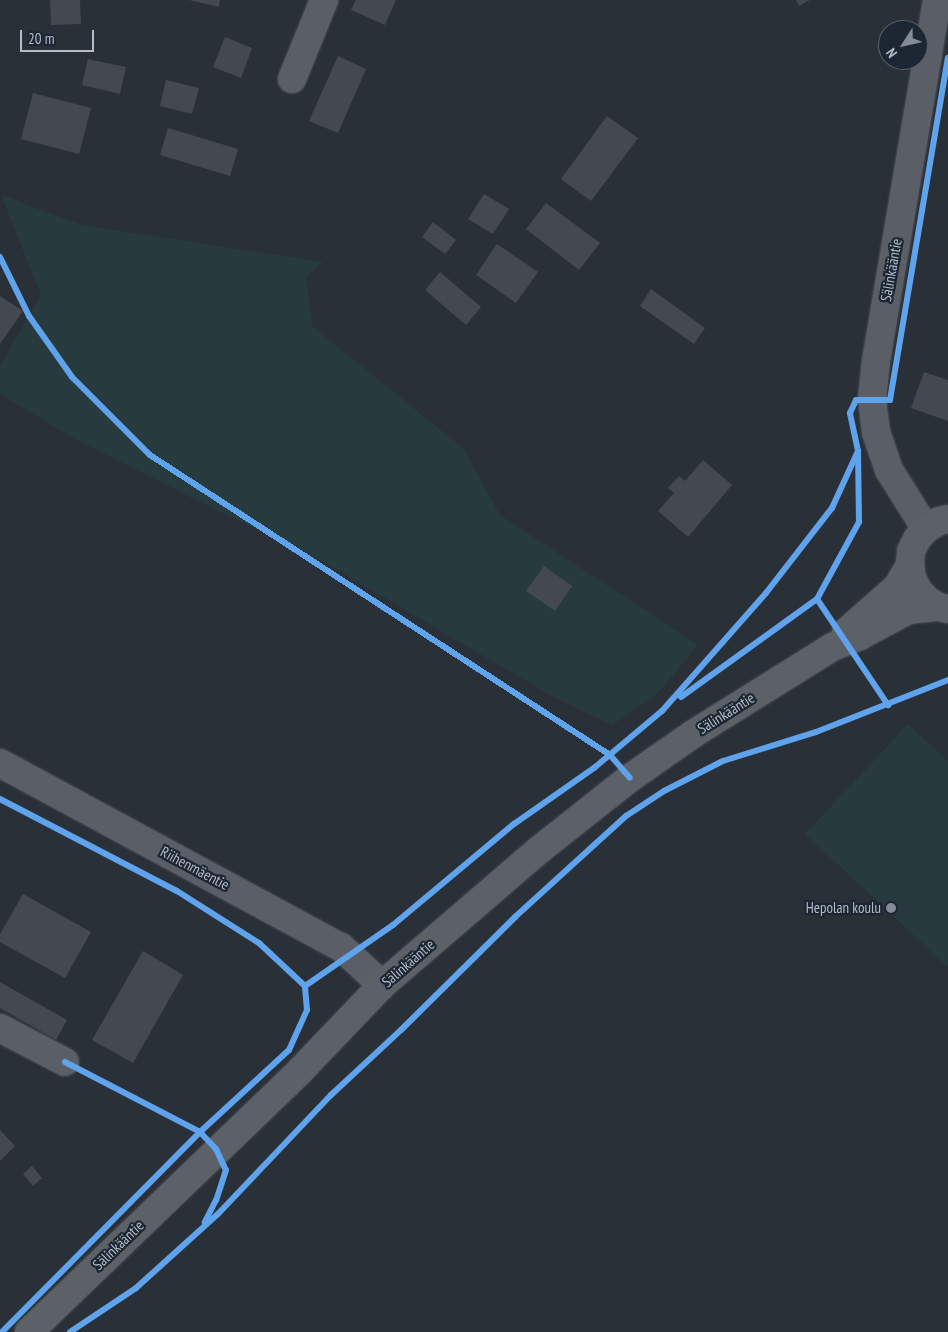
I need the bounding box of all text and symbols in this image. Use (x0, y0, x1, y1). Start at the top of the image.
scale bar (22, 20, 96, 52)
north arrow (878, 20, 928, 70)
text: 20 m (28, 29, 54, 48)
text: N (882, 45, 901, 61)
street label: Sälinkääntie (877, 237, 905, 303)
street label: Sälinkääntie (694, 688, 758, 738)
street label: Riihenmäentie (158, 842, 232, 894)
place label: Hepolan koulu (806, 899, 881, 917)
marker: Hepolan koulu (885, 902, 897, 914)
street label: Sälinkääntie (378, 935, 438, 991)
street label: Sälinkääntie (89, 1216, 147, 1274)

